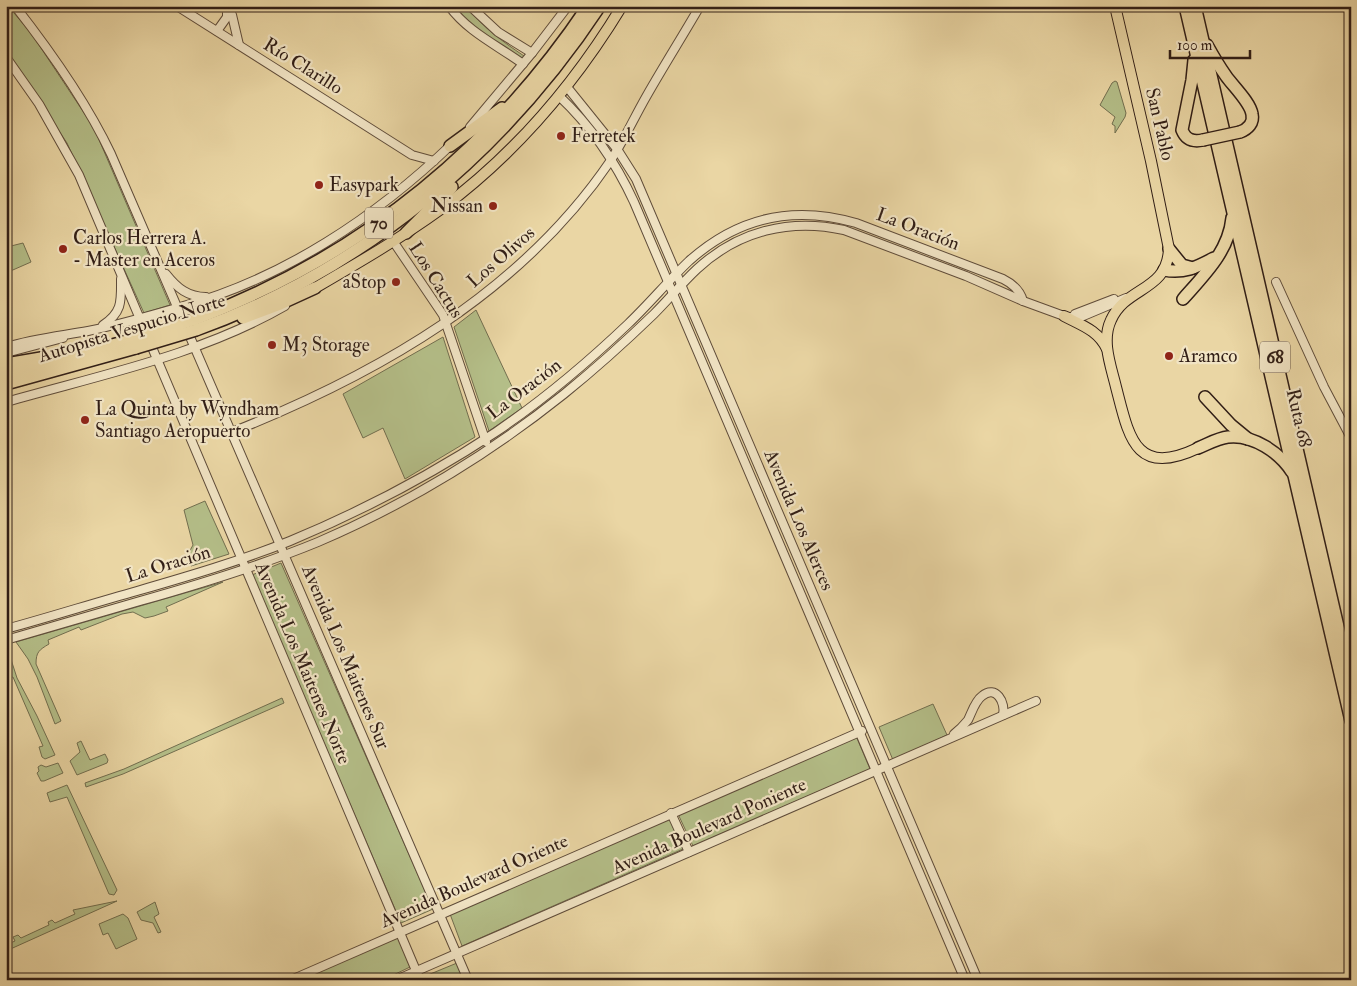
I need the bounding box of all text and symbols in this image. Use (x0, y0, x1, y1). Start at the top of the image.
scale bar (1170, 28, 1250, 60)
street label: Río Clarillo (259, 32, 347, 100)
text: 100 m (1177, 36, 1213, 55)
street label: San Pablo (1140, 85, 1180, 163)
place label: Ferretek (571, 124, 636, 148)
marker: Ferretek (555, 130, 567, 142)
place label: Easypark (329, 173, 399, 198)
marker: Easypark (313, 179, 325, 191)
place label: Nissan (430, 194, 483, 218)
marker: Nissan (487, 200, 499, 212)
street label: La Oración (873, 202, 963, 256)
road number: 70 (365, 208, 393, 238)
street label: Los Olivos (462, 221, 540, 293)
place label: Carlos Herrera A. - Master en Aceros (73, 226, 215, 272)
street label: Los Cactus (403, 237, 469, 323)
marker: Carlos Herrera A. - Master en Aceros (57, 243, 69, 255)
place label: aStop (343, 270, 386, 295)
marker: aStop (390, 276, 402, 288)
street label: Autopista Vespucio Norte (35, 288, 229, 369)
place label: M3 Storage (282, 333, 370, 357)
marker: M3 Storage (266, 339, 278, 351)
road number: 68 (1260, 342, 1290, 372)
place label: Aramco (1178, 344, 1237, 368)
marker: Aramco (1163, 350, 1175, 362)
street label: La Oración (482, 353, 566, 425)
street label: Ruta 68 (1281, 386, 1317, 450)
place label: La Quinta by Wyndham Santiago Aeropuerto (95, 397, 279, 444)
marker: La Quinta by Wyndham Santiago Aeropuerto (79, 414, 91, 426)
street label: Avenida Los Alerces (758, 445, 840, 594)
street label: La Oración (123, 540, 214, 588)
street label: Avenida Los Maitenes Norte (249, 557, 357, 768)
street label: Avenida Los Maitenes Sur (296, 560, 396, 753)
street label: Avenida Boulevard Poniente (607, 772, 810, 880)
street label: Avenida Boulevard Oriente (375, 829, 572, 934)

